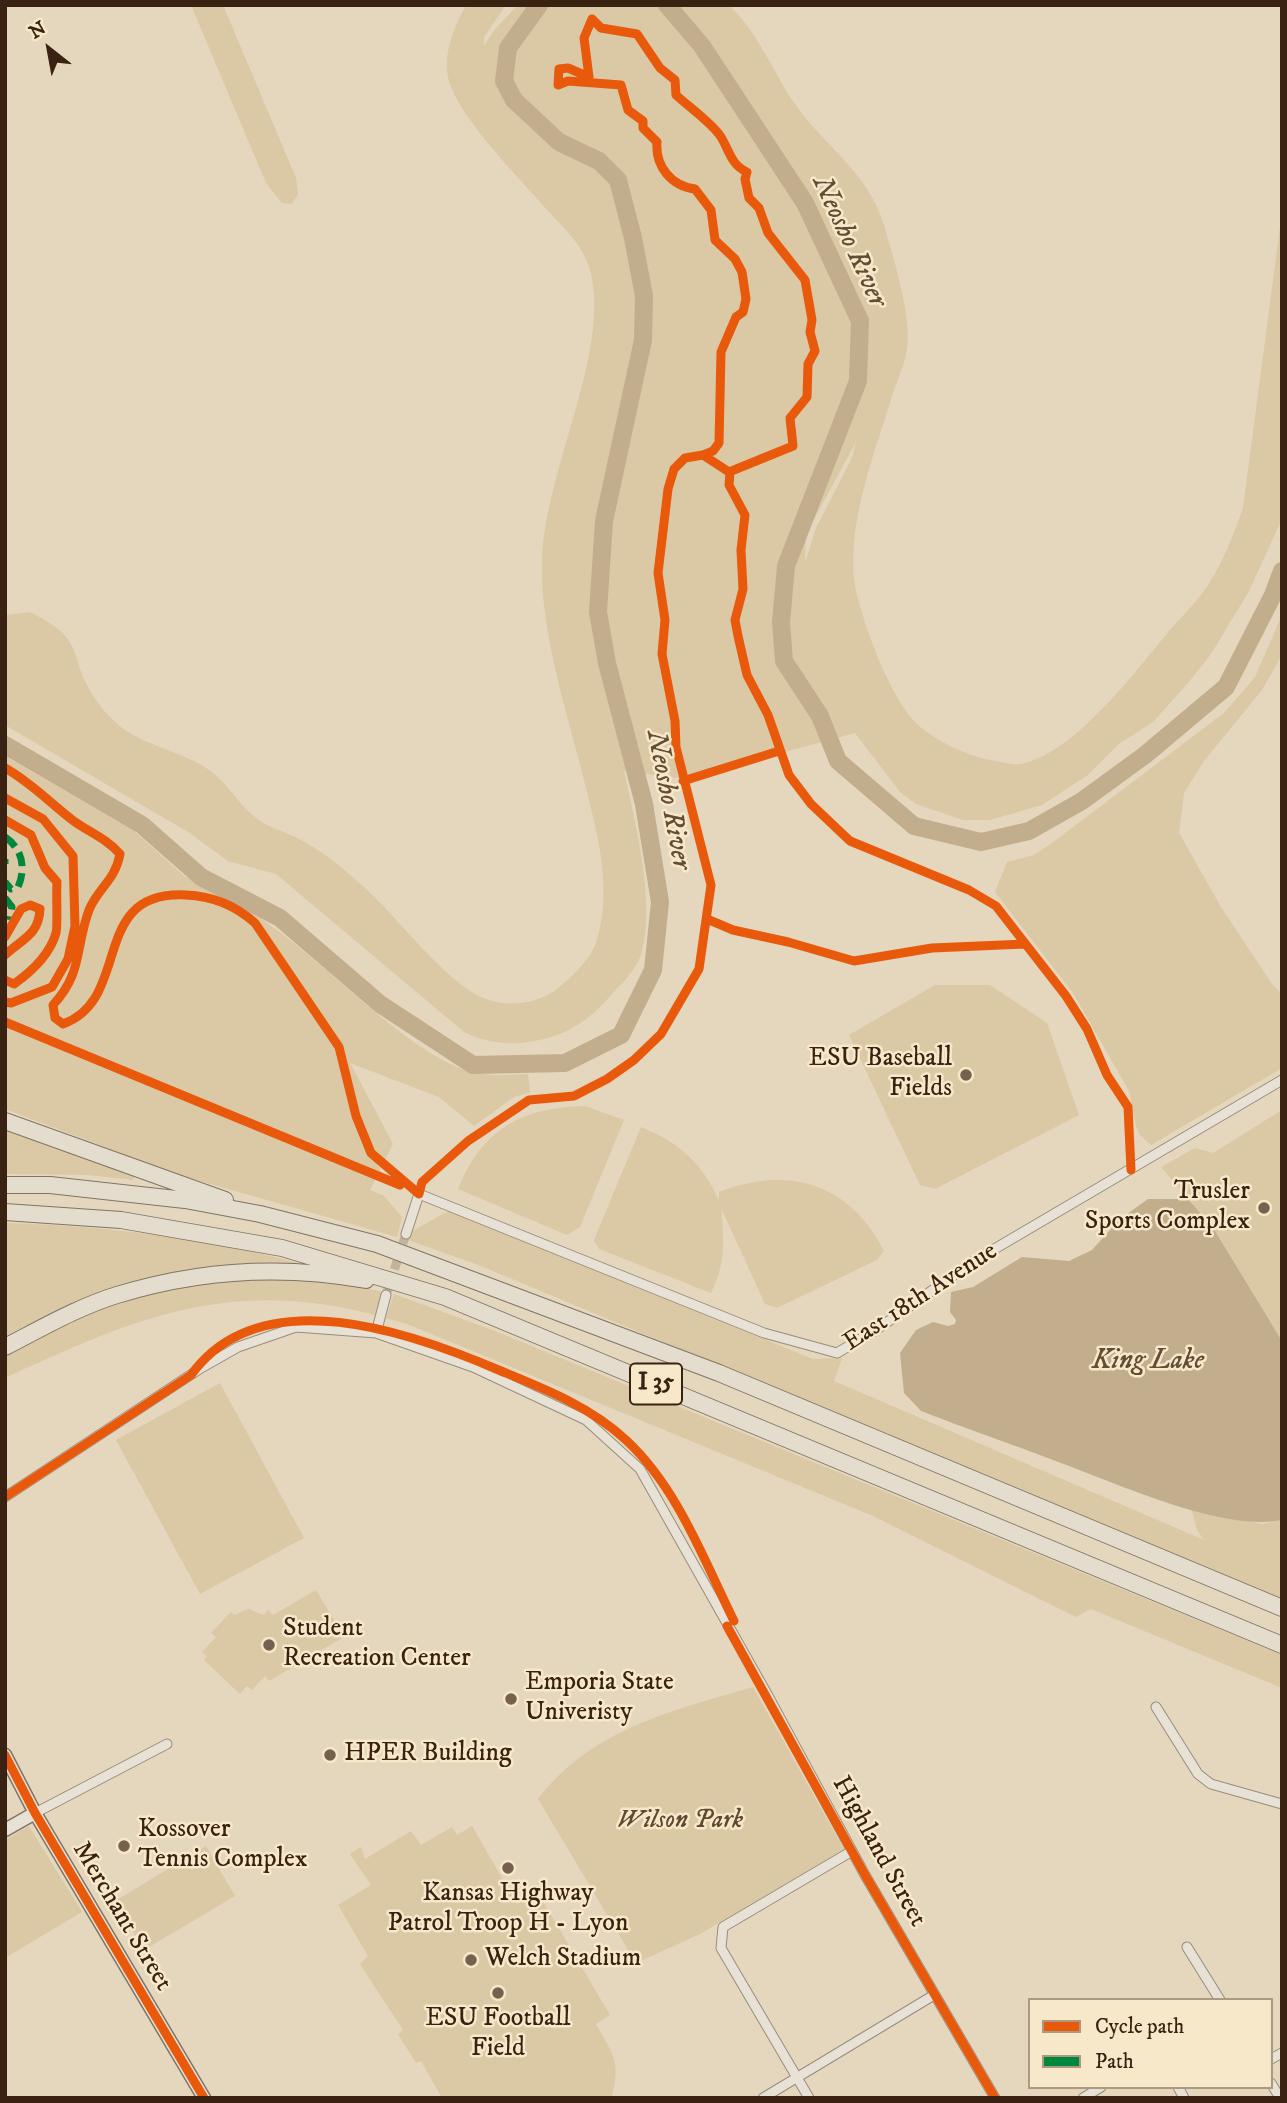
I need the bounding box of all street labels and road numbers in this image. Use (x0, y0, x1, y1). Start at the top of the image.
street label: East 18th Avenue (838, 1237, 1004, 1359)
road number: I 35 (630, 1364, 682, 1404)
street label: Highland Street (824, 1771, 932, 1933)
street label: Merchant Street (64, 1837, 178, 1997)

